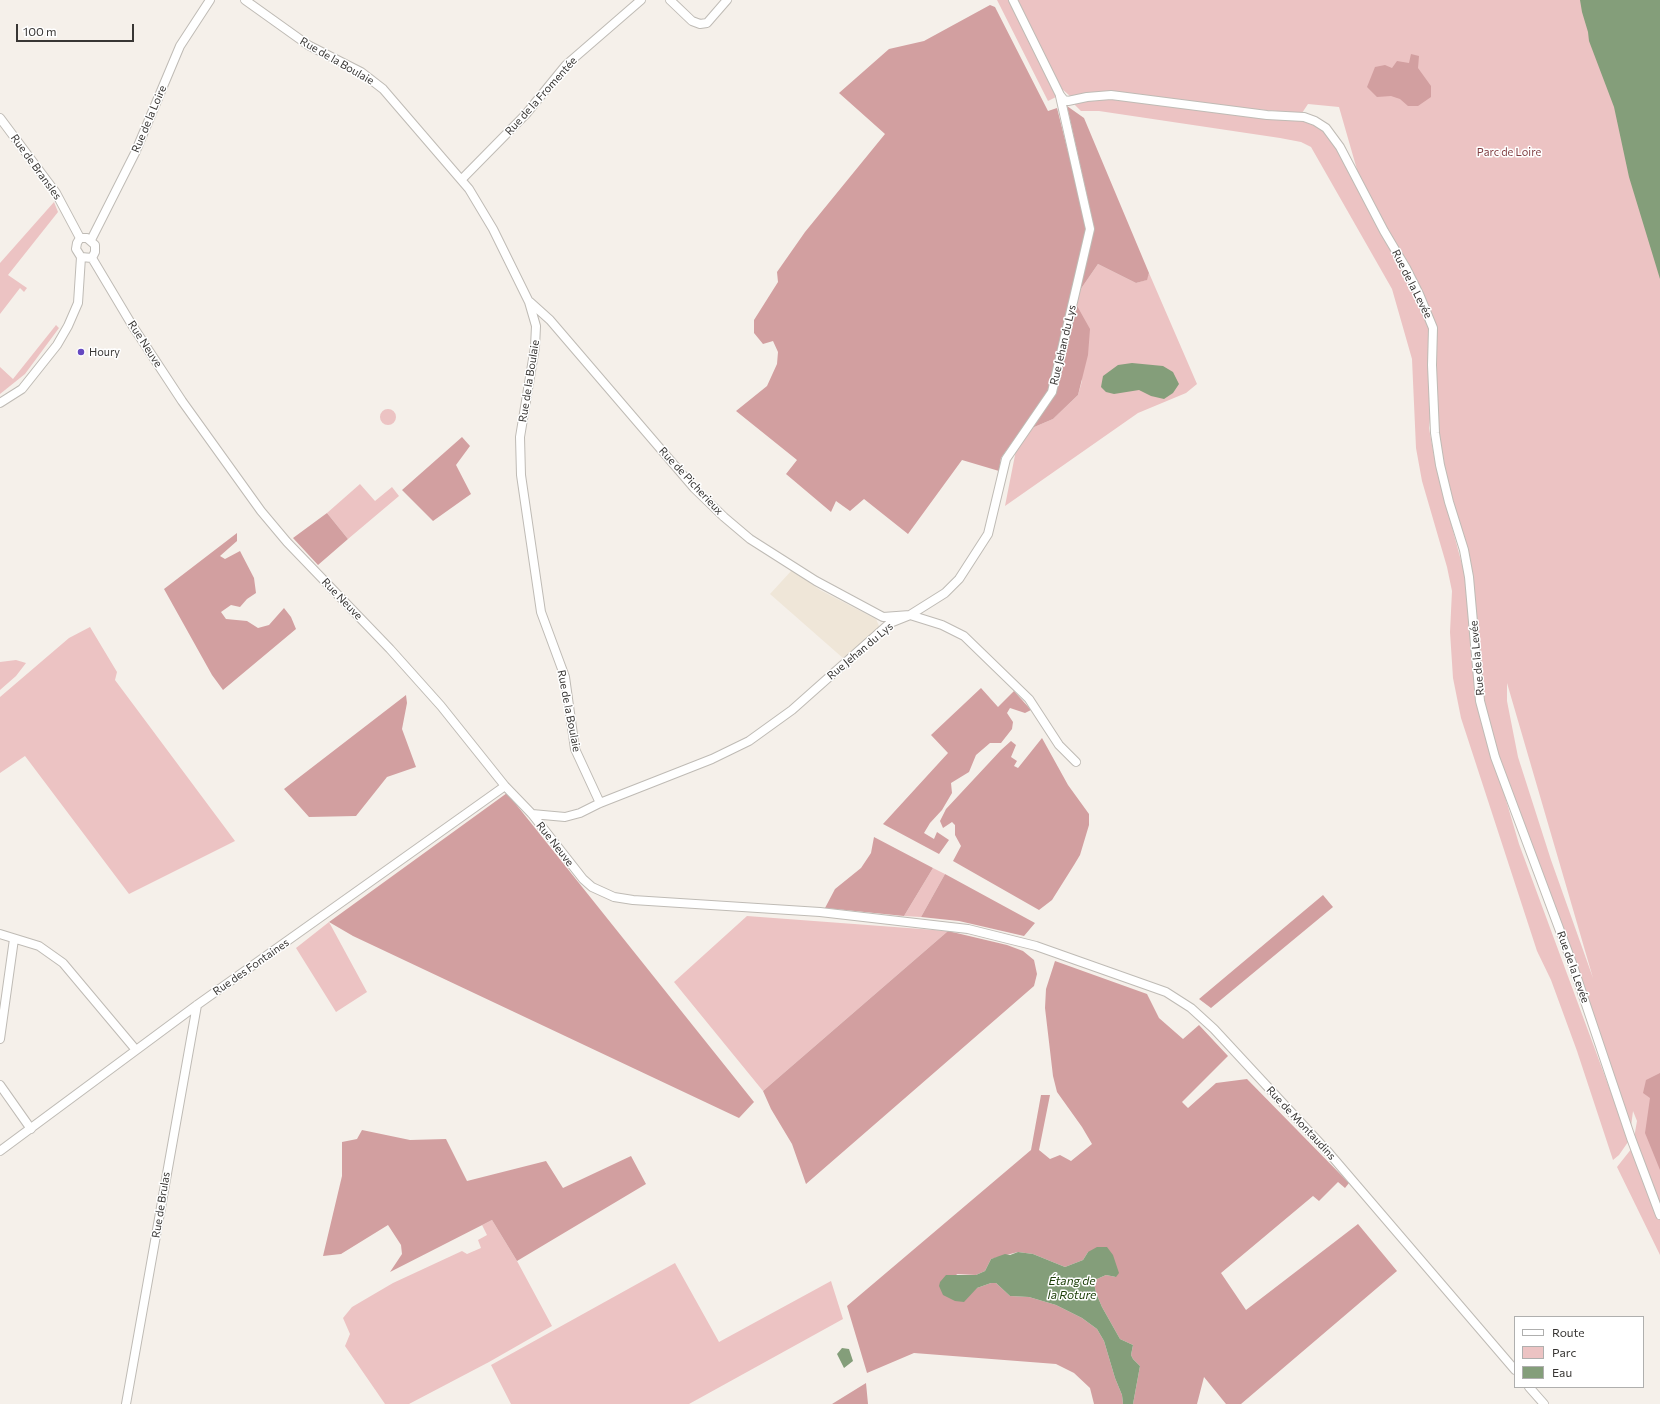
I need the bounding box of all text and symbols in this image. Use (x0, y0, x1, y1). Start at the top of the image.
scale bar (18, 16, 136, 42)
text: 100 m (23, 24, 57, 38)
street label: Rue de la Boulaie (298, 34, 376, 88)
street label: Rue de la Fromentée (502, 54, 580, 138)
street label: Rue de la Loire (129, 83, 169, 155)
street label: Rue de Bransles (8, 132, 64, 202)
park label: Parc de Loire (1477, 145, 1541, 159)
street label: Rue de la Levée (1389, 247, 1435, 321)
street label: Rue Jehan du Lys (1047, 304, 1079, 386)
street label: Rue Neuve (125, 318, 165, 370)
street label: Rue de la Boulaie (516, 339, 542, 423)
place label: Houry (89, 345, 120, 359)
marker: Houry (76, 347, 86, 357)
street label: Rue de Picherieux (656, 444, 726, 518)
street label: Rue Neuve (319, 575, 365, 623)
street label: Rue Jehan du Lys (824, 620, 896, 682)
street label: Rue de la Levée (1467, 620, 1487, 696)
street label: Rue de la Boulaie (555, 669, 583, 753)
street label: Rue Neuve (534, 819, 576, 869)
street label: Rue de la Levée (1554, 929, 1592, 1005)
street label: Rue des Fontaines (210, 936, 292, 998)
street label: Rue de Montaudins (1263, 1083, 1339, 1163)
street label: Rue de Brulas (149, 1171, 173, 1239)
water label: Étang de la Roture (1048, 1274, 1096, 1302)
legend (1514, 1316, 1644, 1388)
text: Route (1552, 1325, 1585, 1339)
text: Parc (1552, 1345, 1576, 1359)
text: Eau (1552, 1365, 1572, 1379)

